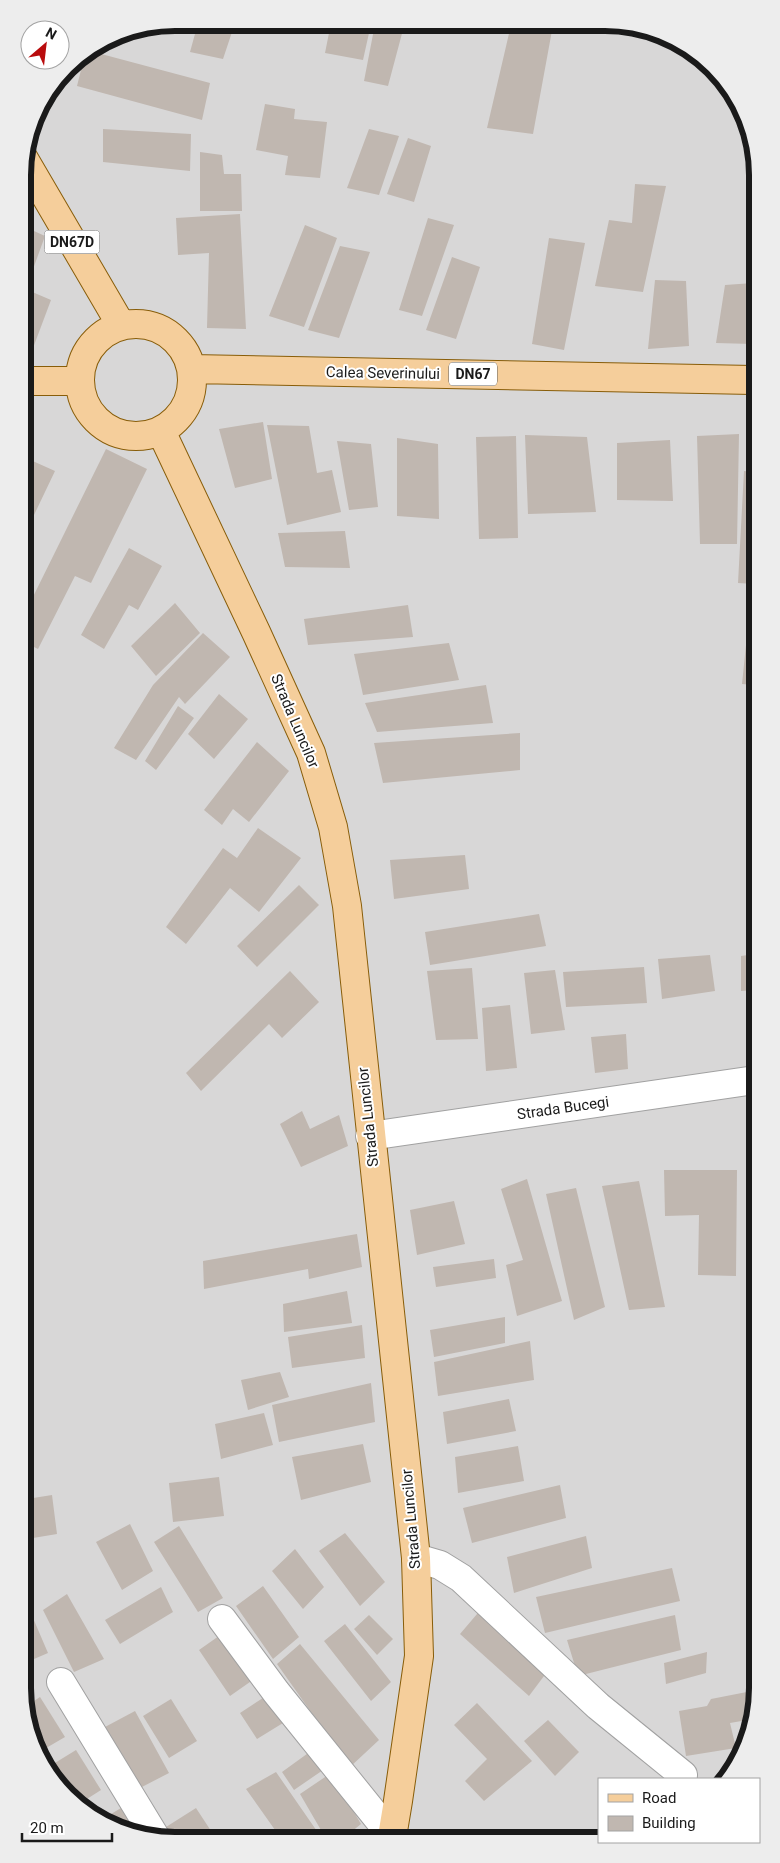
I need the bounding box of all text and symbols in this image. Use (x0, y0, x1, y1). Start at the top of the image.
north arrow (20, 20, 70, 70)
text: N (43, 24, 59, 43)
road number: DN67D (44, 230, 100, 253)
road number: DN67 (449, 362, 497, 386)
street label: Calea Severinului (326, 363, 440, 383)
street label: Strada Luncilor (267, 671, 323, 771)
street label: Strada Luncilor (354, 1066, 382, 1168)
street label: Strada Bucegi (516, 1093, 610, 1123)
street label: Strada Luncilor (398, 1468, 424, 1570)
legend (598, 1778, 760, 1843)
text: Road (642, 1789, 676, 1807)
scale bar (22, 1810, 112, 1842)
text: Building (642, 1814, 696, 1832)
text: 20 m (30, 1819, 64, 1837)

